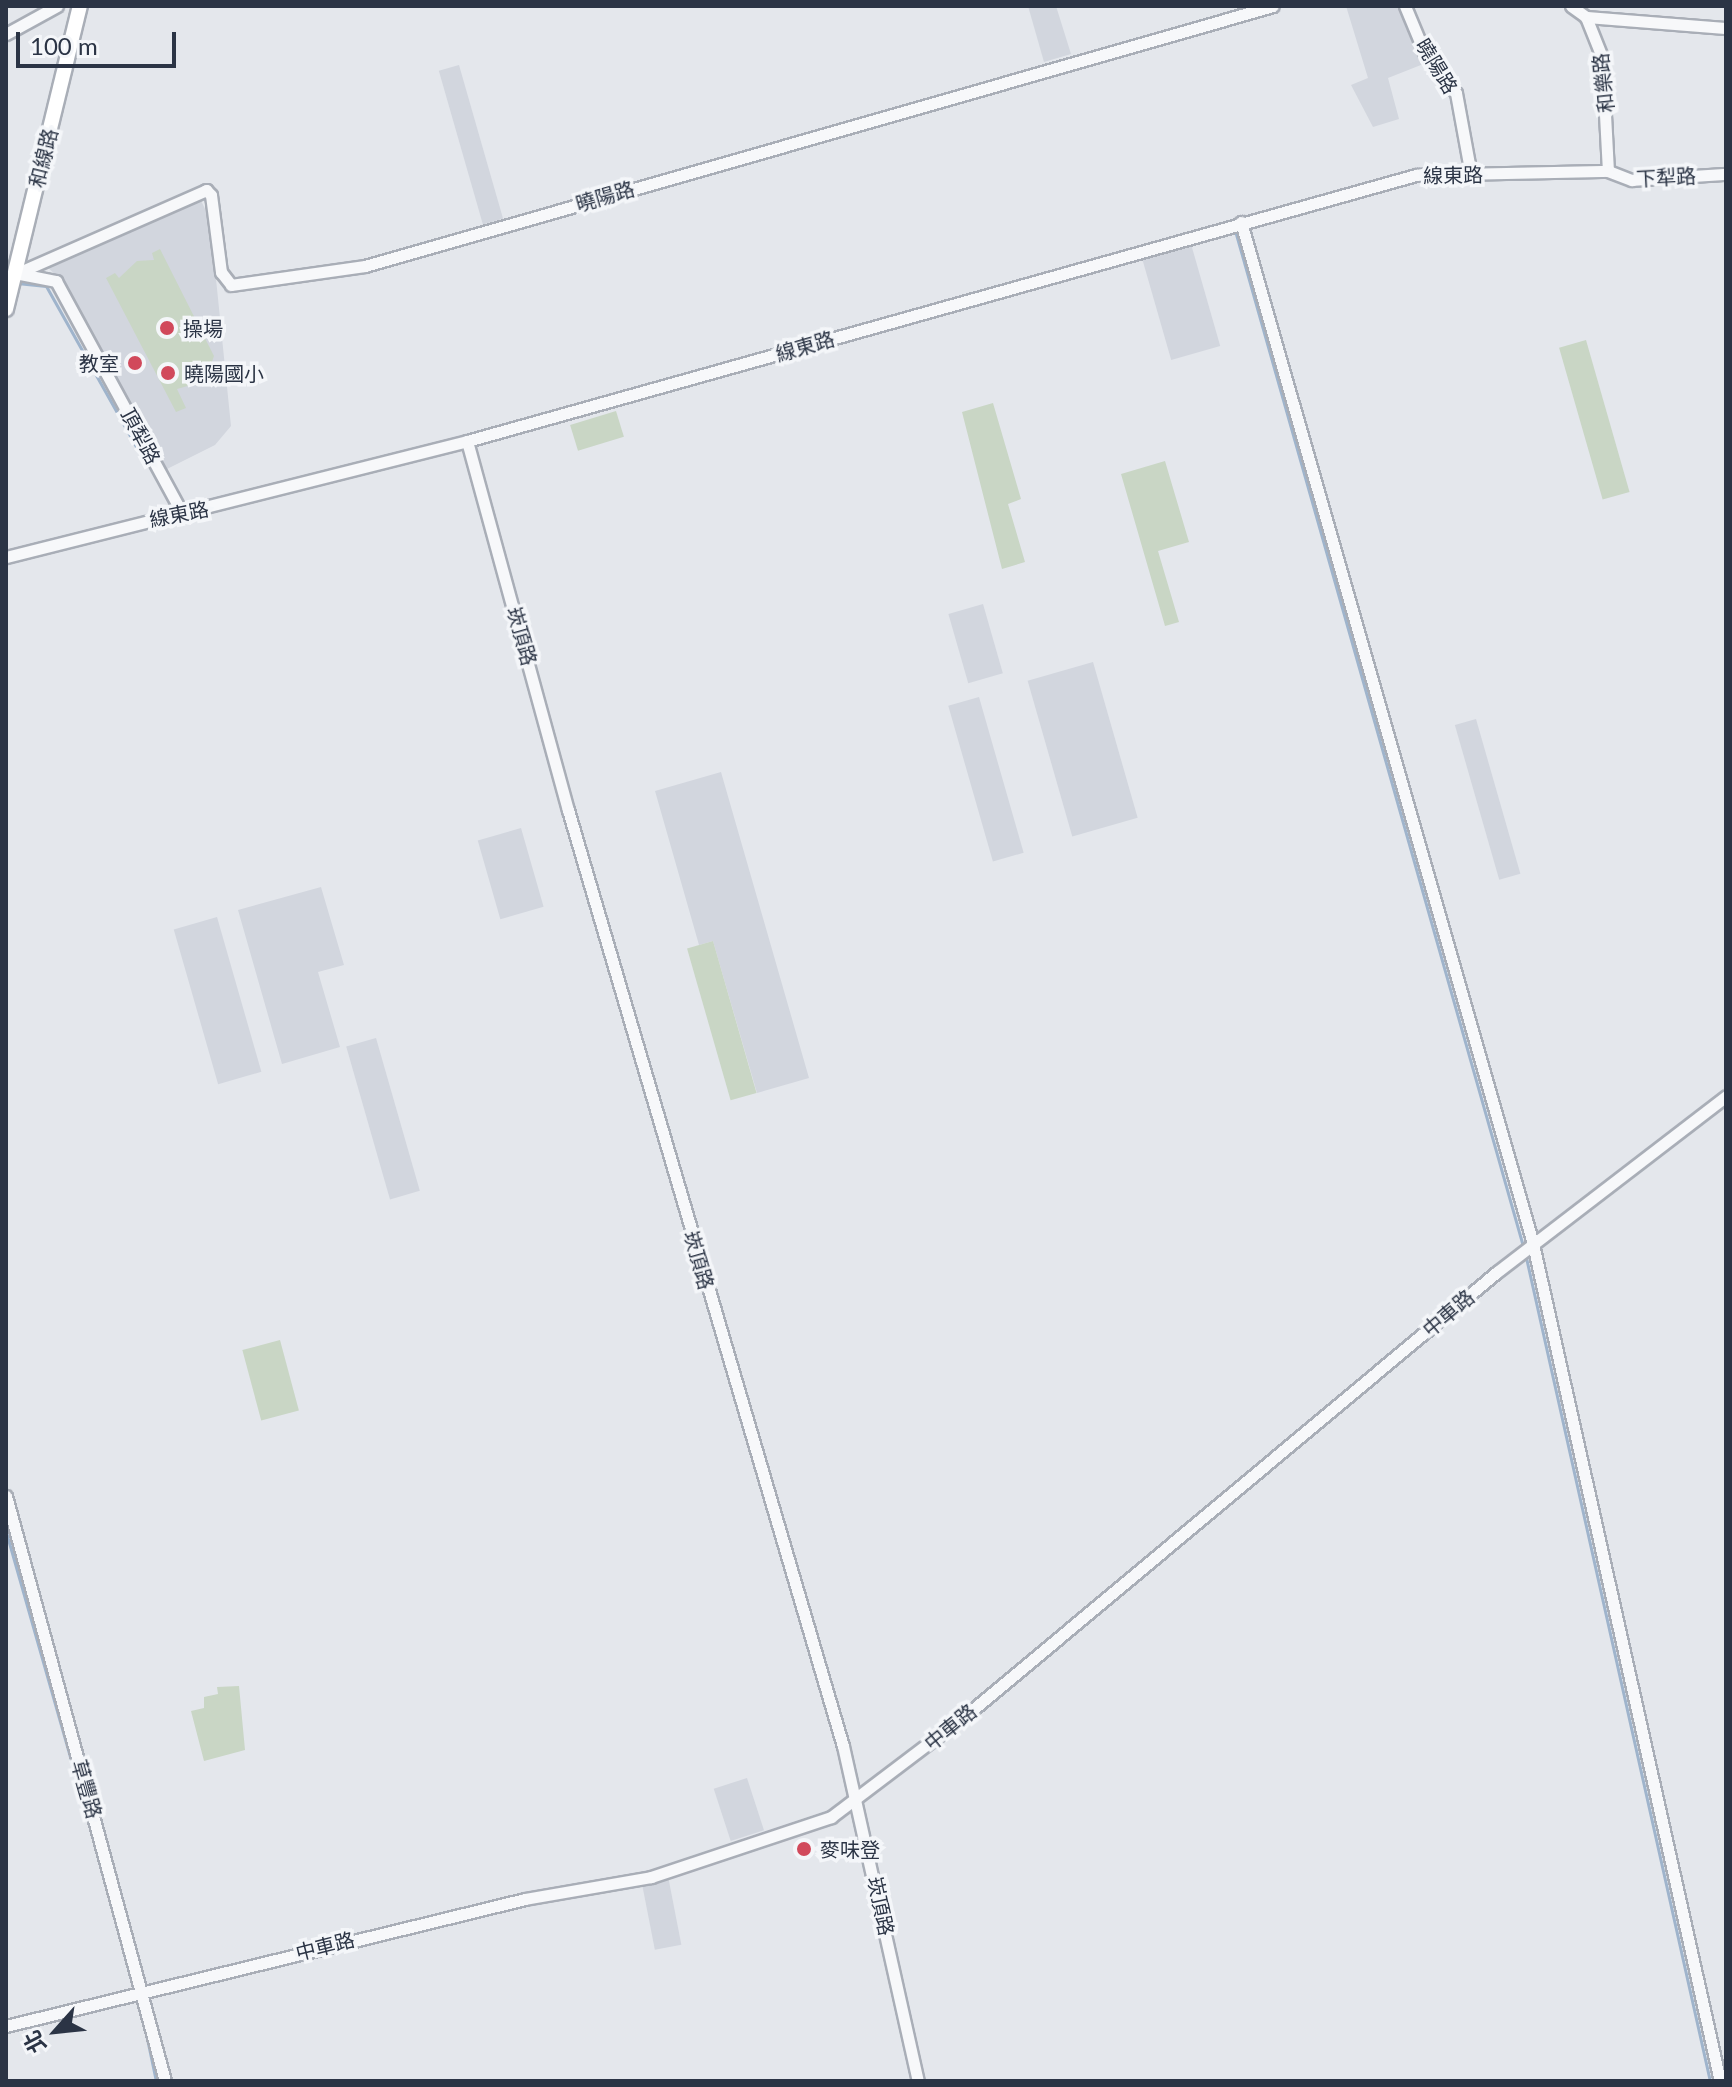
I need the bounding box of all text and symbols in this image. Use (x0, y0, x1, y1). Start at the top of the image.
scale bar (20, 16, 180, 66)
text: 100 m (30, 31, 98, 60)
street label: 曉陽路 (1411, 34, 1463, 98)
street label: 和樂路 (1588, 52, 1618, 114)
street label: 和線路 (24, 126, 62, 190)
street label: 線東路 (1423, 162, 1483, 188)
street label: 下犁路 (1635, 163, 1697, 191)
street label: 曉陽路 (573, 176, 637, 216)
place label: 操場 (183, 316, 223, 340)
marker: 操場 (158, 319, 176, 337)
street label: 線東路 (773, 326, 837, 366)
place label: 教室 (79, 351, 119, 375)
marker: 教室 (126, 354, 144, 372)
place label: 曉陽國小 (184, 361, 264, 385)
marker: 曉陽國小 (159, 364, 177, 382)
street label: 頂犁路 (116, 404, 166, 468)
street label: 線東路 (147, 496, 211, 532)
street label: 崁頂路 (502, 604, 542, 668)
street label: 崁頂路 (679, 1228, 719, 1292)
street label: 中車路 (1417, 1285, 1479, 1341)
street label: 中車路 (919, 1699, 981, 1755)
street label: 草豐路 (67, 1757, 107, 1821)
place label: 麥味登 (820, 1837, 880, 1861)
marker: 麥味登 (795, 1840, 813, 1858)
street label: 崁頂路 (863, 1874, 899, 1938)
street label: 中車路 (293, 1927, 357, 1965)
north arrow (16, 1991, 96, 2071)
text: 北 (17, 2026, 51, 2058)

